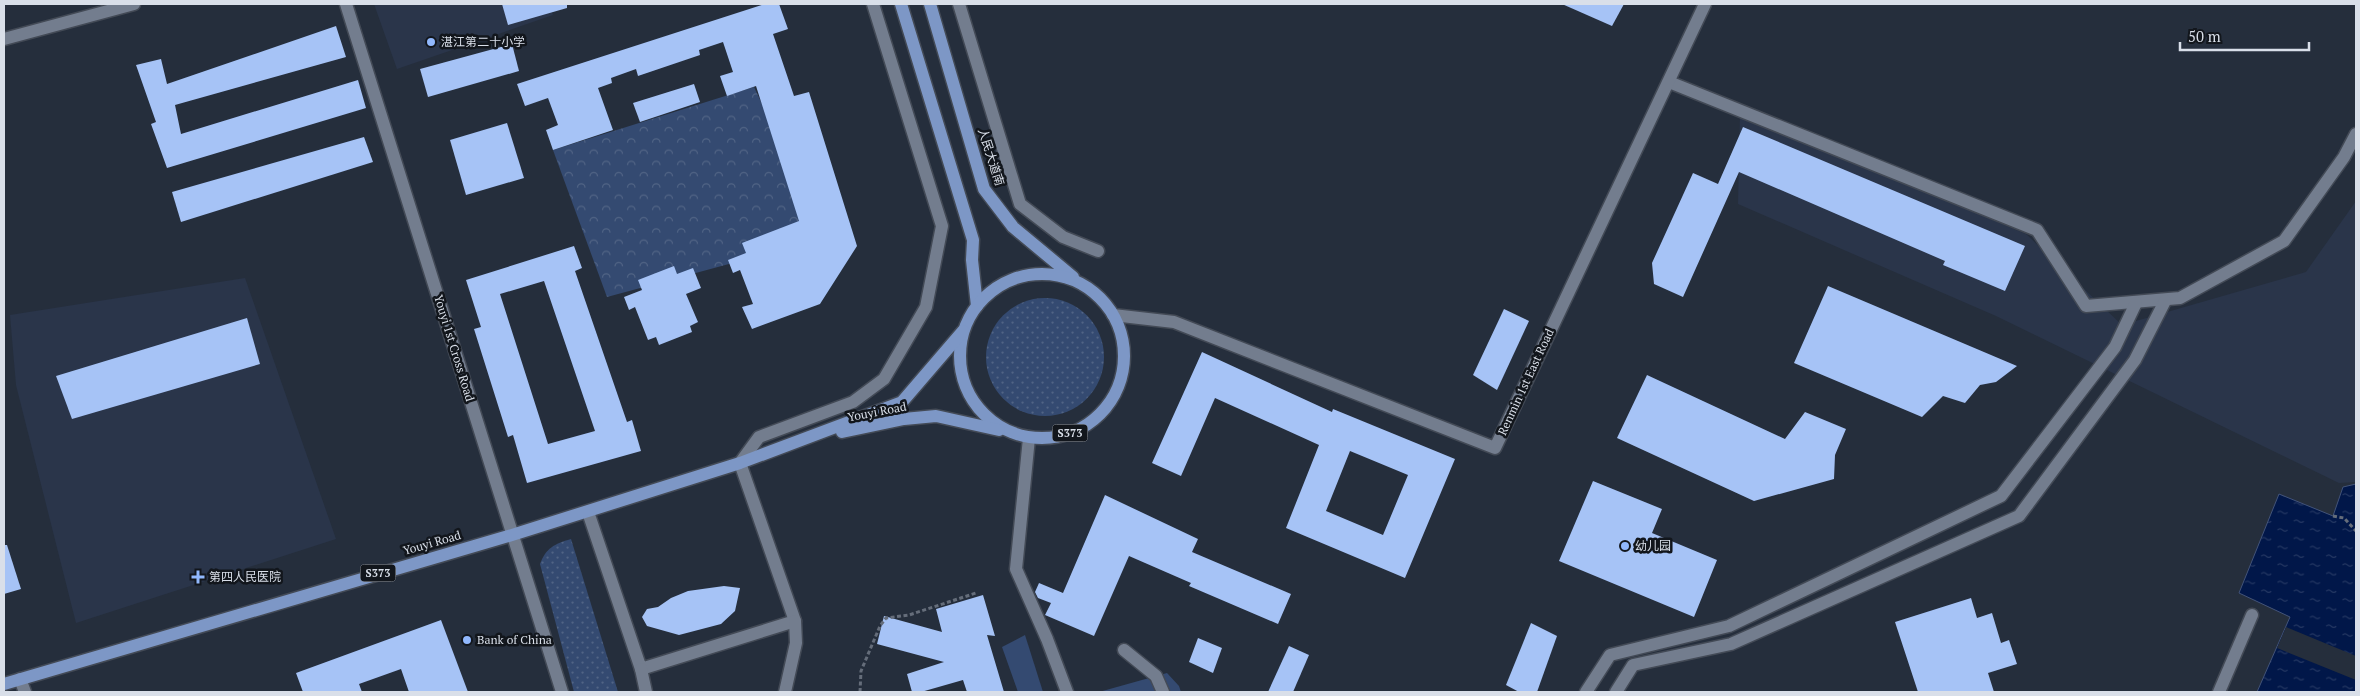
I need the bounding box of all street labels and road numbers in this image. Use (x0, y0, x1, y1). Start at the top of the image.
street label: 人民大道南 (975, 126, 1008, 188)
street label: Youyi 1st Cross Road (431, 293, 478, 403)
street label: Renmin 1st East Road (1494, 326, 1557, 437)
street label: Youyi Road (846, 398, 908, 425)
road number: S373 (1052, 424, 1088, 442)
street label: Youyi Road (401, 527, 463, 558)
road number: S373 (360, 564, 396, 582)

